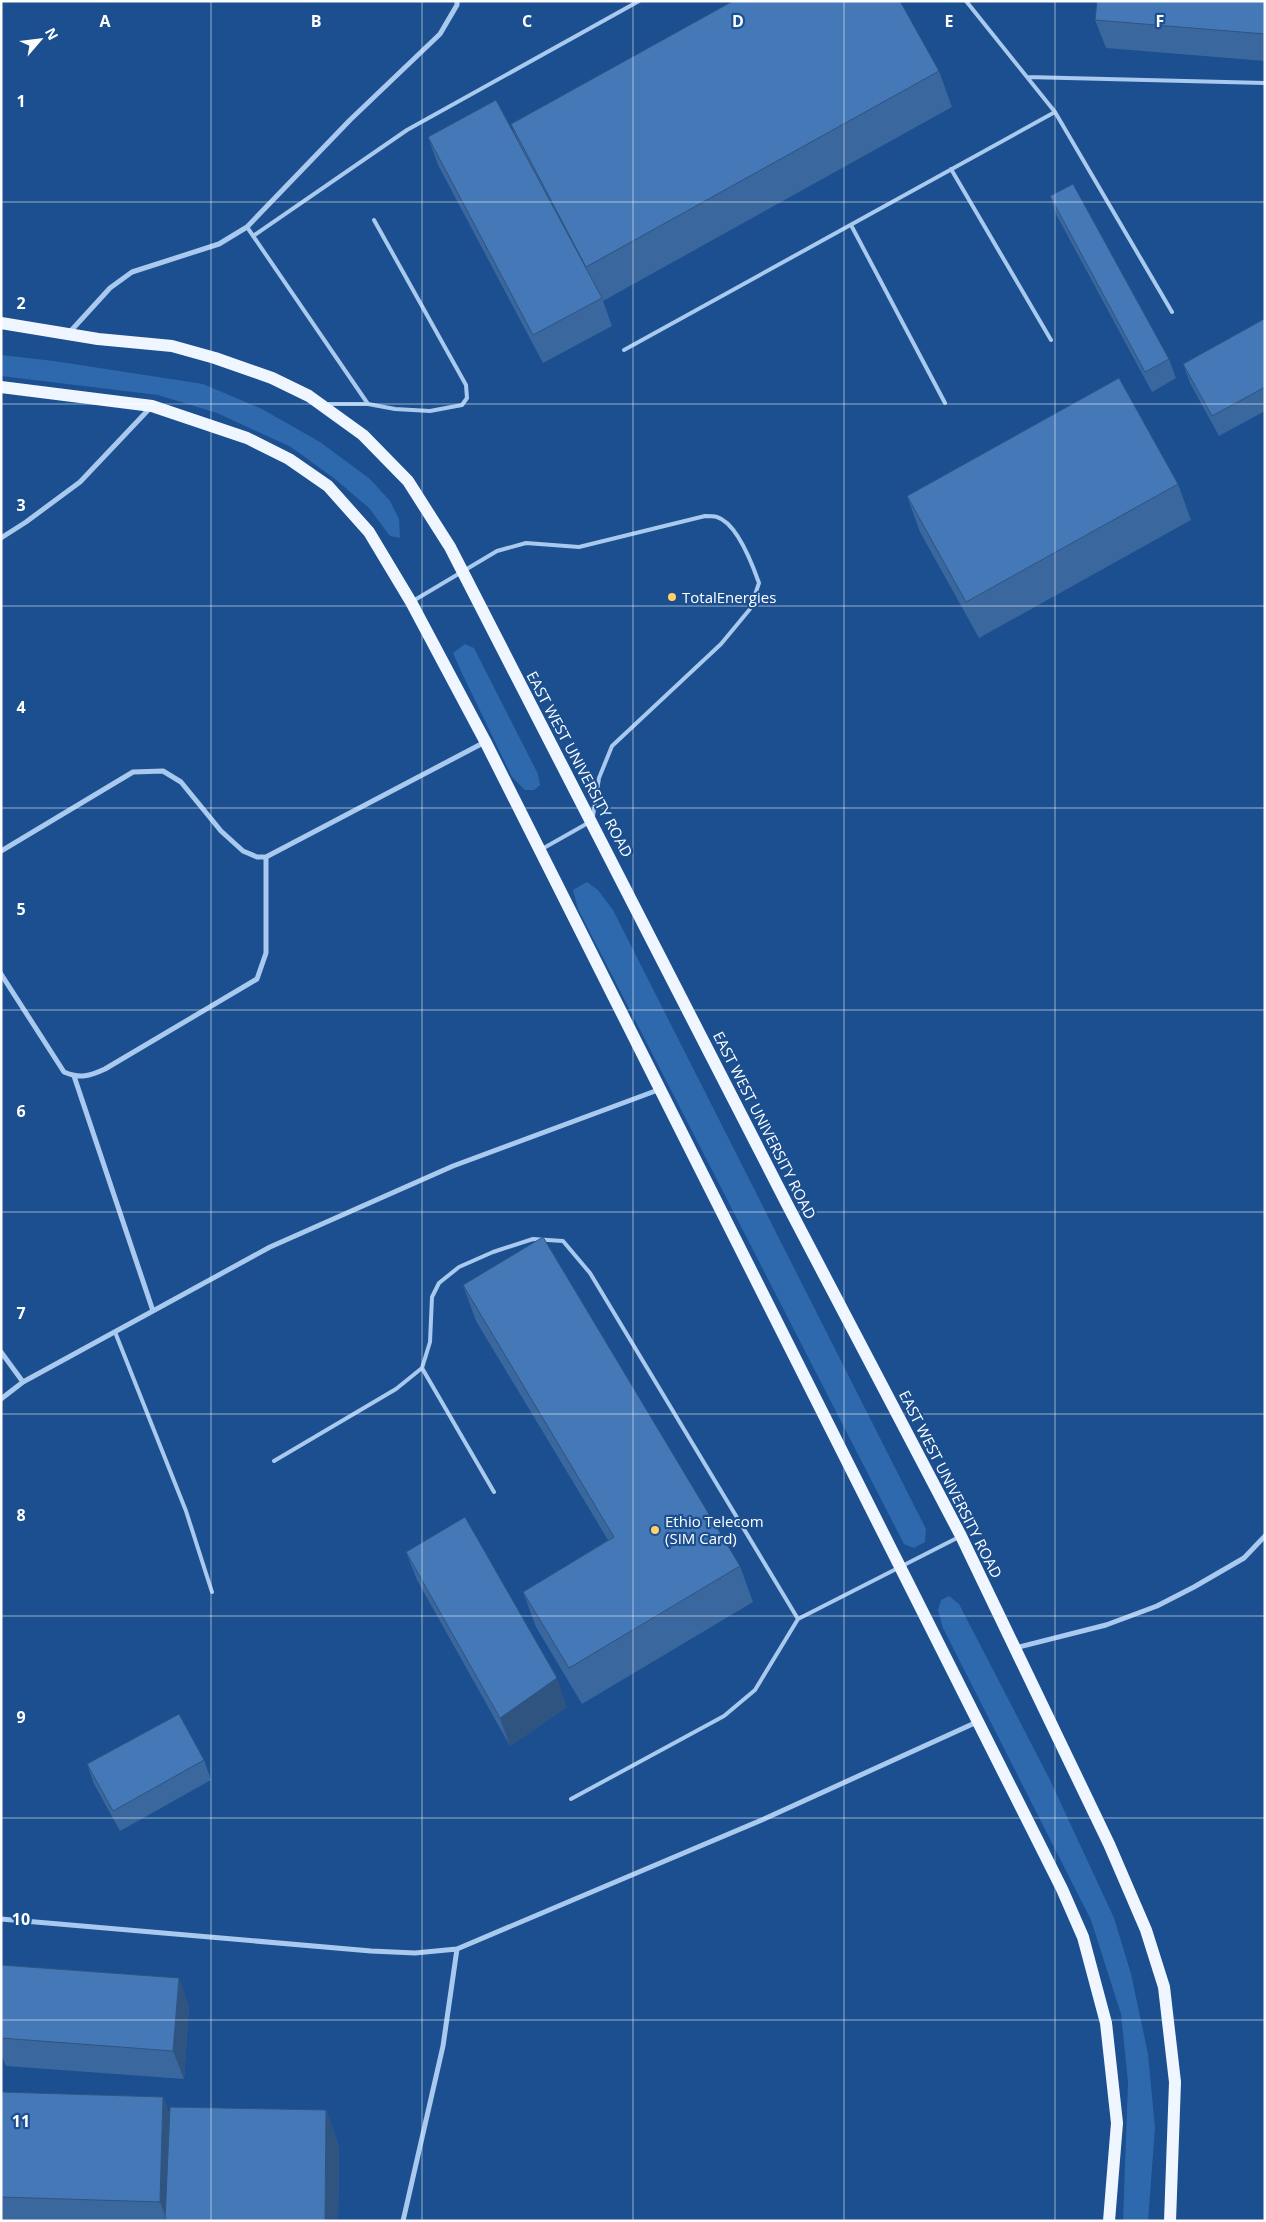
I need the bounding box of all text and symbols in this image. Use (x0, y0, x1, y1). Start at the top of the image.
text: A (99, 10, 111, 32)
text: B (311, 10, 321, 32)
text: C (522, 10, 532, 32)
text: D (732, 10, 744, 32)
text: E (945, 10, 954, 32)
text: F (1156, 10, 1164, 32)
north arrow (15, 15, 65, 65)
text: N (41, 24, 63, 43)
text: 1 (16, 90, 26, 112)
text: 2 (16, 292, 26, 314)
text: 3 (16, 494, 26, 516)
place label: TotalEnergies (682, 587, 776, 607)
marker: TotalEnergies (666, 591, 678, 603)
street label: EAST WEST UNIVERSITY ROAD (522, 667, 638, 861)
text: 4 (16, 696, 26, 718)
text: 5 (16, 898, 26, 920)
street label: EAST WEST UNIVERSITY ROAD (709, 1028, 821, 1222)
text: 6 (16, 1100, 26, 1122)
text: 7 (16, 1302, 26, 1324)
street label: EAST WEST UNIVERSITY ROAD (895, 1387, 1007, 1581)
text: 8 (16, 1504, 26, 1526)
place label: Ethio Telecom (SIM Card) (665, 1511, 764, 1548)
marker: Ethio Telecom (SIM Card) (649, 1524, 661, 1536)
text: 9 (16, 1706, 26, 1728)
text: 10 (12, 1908, 30, 1930)
text: 11 (12, 2110, 30, 2132)

